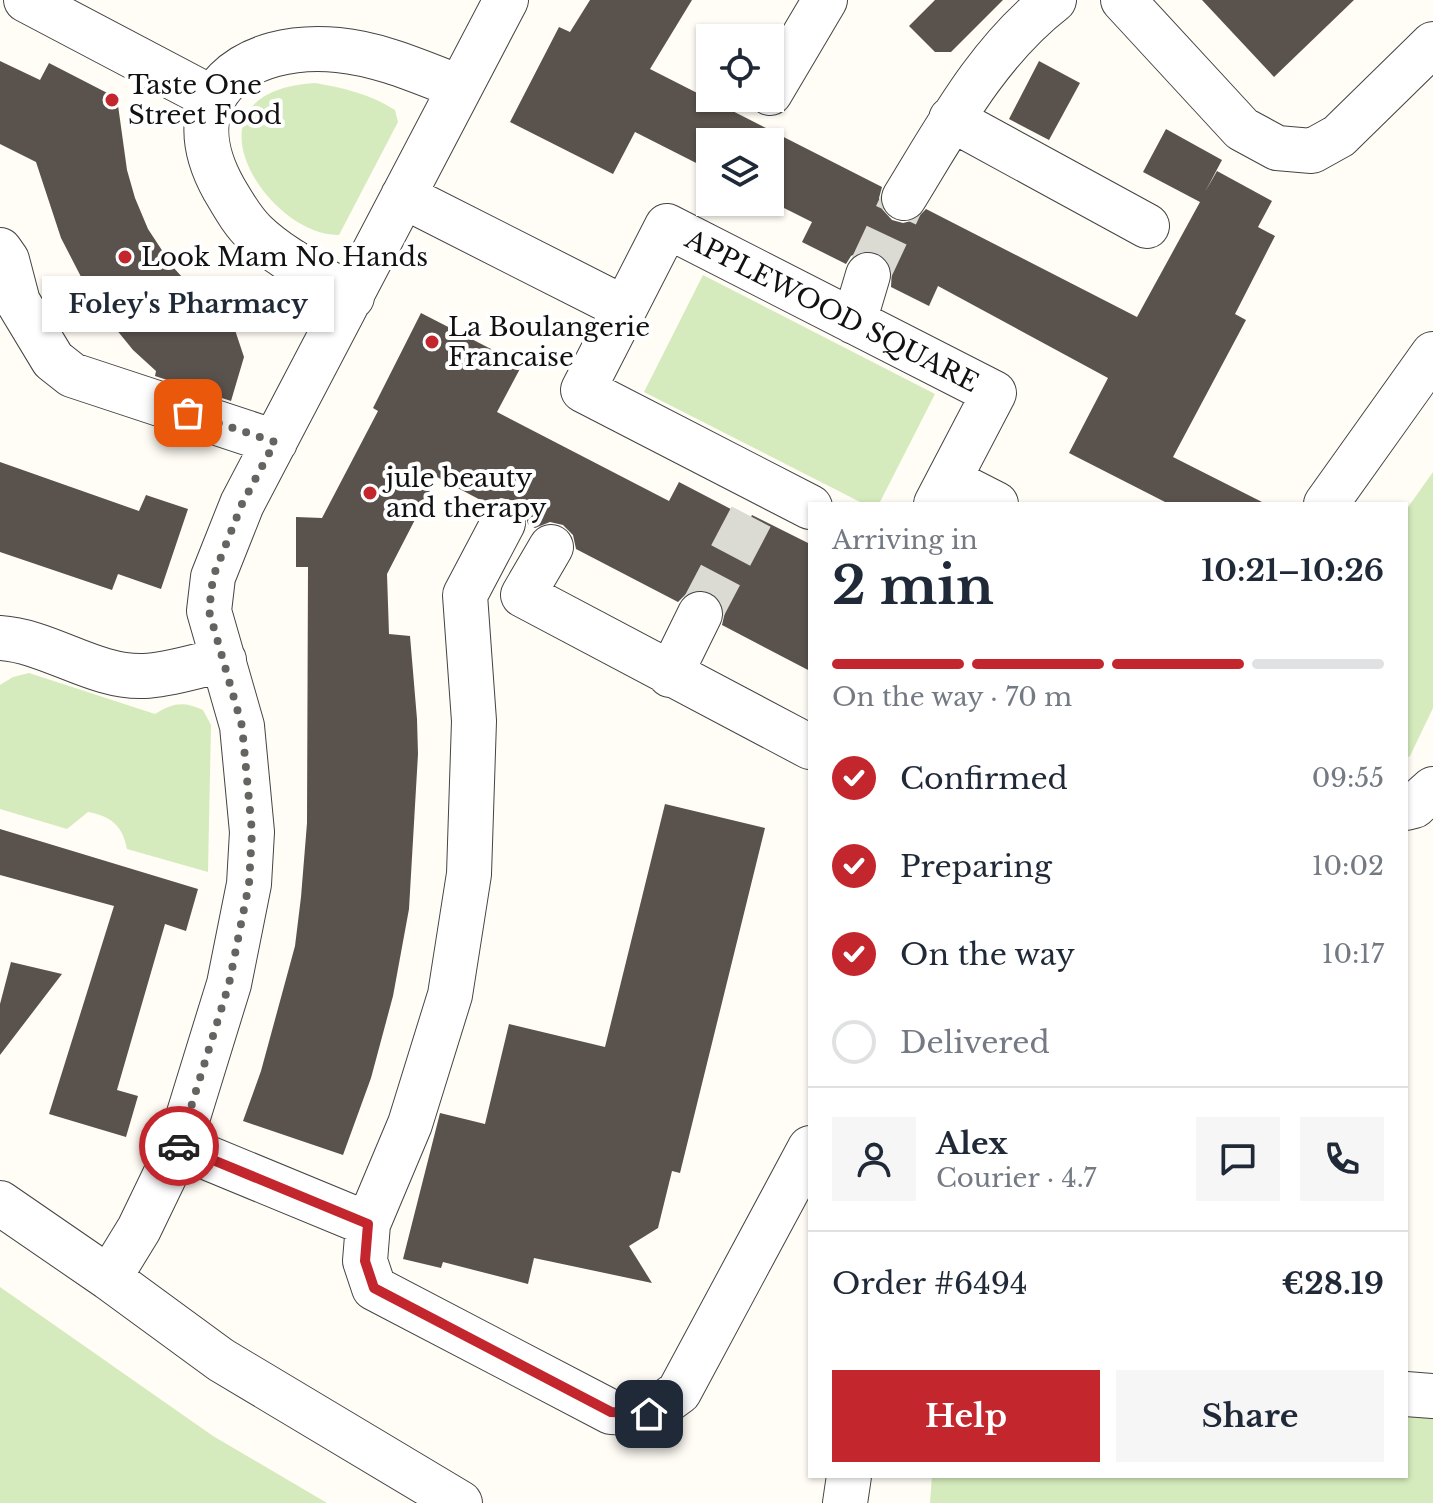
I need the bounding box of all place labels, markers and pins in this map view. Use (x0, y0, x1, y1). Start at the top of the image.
place label: Taste One Street Food (128, 69, 282, 131)
marker: Taste One Street Food (103, 91, 121, 109)
place label: Look Mam No Hands (141, 241, 428, 273)
marker: Look Mam No Hands (116, 248, 134, 266)
callout: Foley's Pharmacy (42, 277, 334, 333)
place label: La Boulangerie Francaise (448, 311, 650, 373)
marker: La Boulangerie Francaise (423, 333, 441, 351)
pin (154, 379, 222, 447)
place label: jule beauty and therapy (382, 462, 547, 524)
marker: jule beauty and therapy (361, 484, 379, 502)
pin (615, 1380, 683, 1448)

